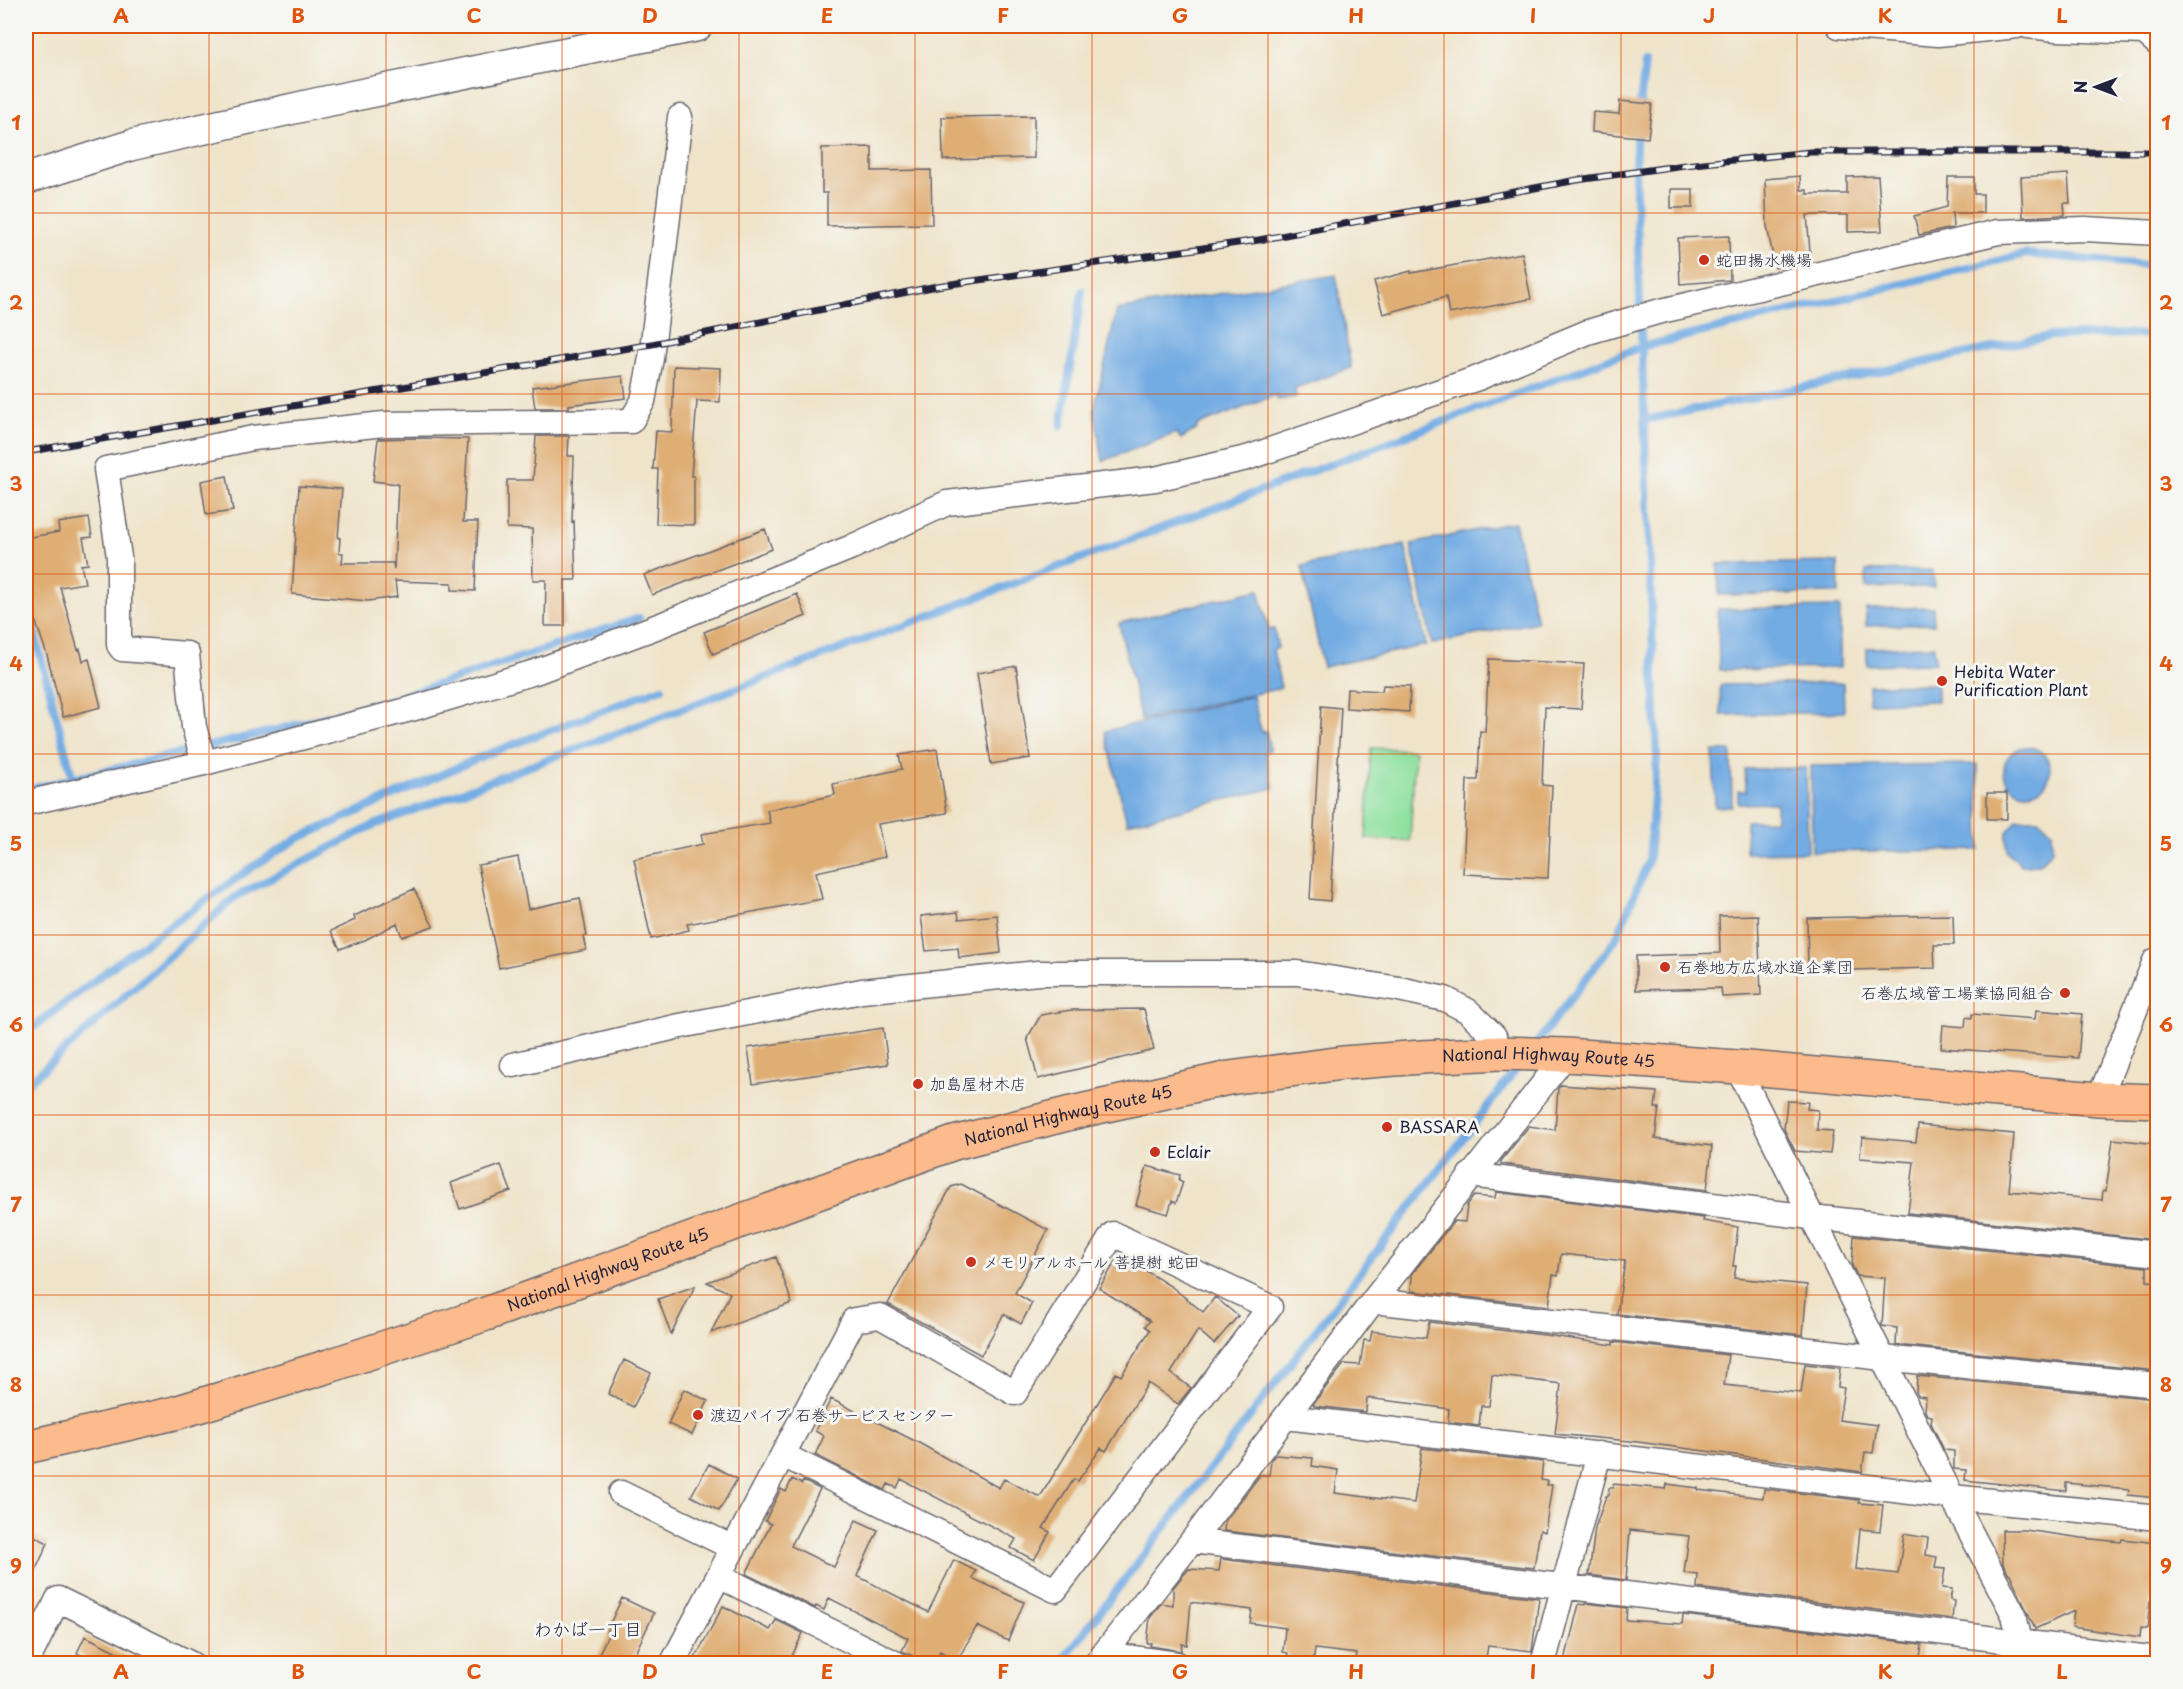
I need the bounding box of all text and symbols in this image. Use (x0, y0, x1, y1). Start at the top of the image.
text: A (113, 0, 129, 30)
text: B (291, 0, 305, 30)
text: C (466, 0, 482, 30)
text: D (642, 0, 658, 30)
text: E (821, 0, 833, 30)
text: F (997, 0, 1009, 30)
text: G (1172, 0, 1188, 30)
text: H (1348, 0, 1364, 30)
text: I (1530, 0, 1536, 30)
text: J (1703, 0, 1715, 30)
text: K (1878, 0, 1893, 30)
text: L (2056, 0, 2068, 30)
north arrow (2066, 57, 2126, 117)
text: N (2068, 81, 2092, 93)
text: 1 (11, 107, 21, 137)
text: 1 (2161, 107, 2171, 137)
place label: 蛇田揚水機場 (1716, 247, 1812, 271)
marker: 蛇田揚水機場 (1697, 253, 1711, 267)
text: 2 (9, 287, 23, 317)
text: 2 (2159, 287, 2173, 317)
text: 3 (9, 468, 23, 498)
text: 3 (2159, 468, 2173, 498)
text: 4 (9, 648, 23, 678)
text: 4 (2159, 648, 2173, 678)
place label: Hebita Water Purification Plant (1954, 659, 2089, 701)
marker: Hebita Water Purification Plant (1935, 674, 1949, 688)
text: 5 (10, 828, 22, 858)
text: 5 (2160, 828, 2172, 858)
place label: 石巻地方広域水道企業団 (1677, 954, 1853, 978)
marker: 石巻地方広域水道企業団 (1658, 960, 1672, 974)
place label: 石巻広域管工場業協同組合 (1861, 980, 2053, 1004)
marker: 石巻広域管工場業協同組合 (2058, 986, 2072, 1000)
text: 6 (9, 1009, 23, 1039)
text: 6 (2159, 1009, 2173, 1039)
street label: National Highway Route 45 (1441, 1040, 1656, 1072)
place label: 加島屋材木店 (930, 1071, 1026, 1095)
marker: 加島屋材木店 (911, 1077, 925, 1091)
street label: National Highway Route 45 (961, 1078, 1174, 1151)
place label: BASSARA (1399, 1114, 1479, 1138)
marker: BASSARA (1380, 1120, 1394, 1134)
place label: Eclair (1167, 1139, 1211, 1163)
marker: Eclair (1148, 1145, 1162, 1159)
text: 7 (10, 1189, 22, 1219)
text: 7 (2160, 1189, 2172, 1219)
street label: National Highway Route 45 (503, 1221, 712, 1316)
place label: メモリアルホール 菩提樹 蛇田 (983, 1249, 1199, 1273)
marker: メモリアルホール 菩提樹 蛇田 (964, 1255, 978, 1269)
text: 8 (10, 1369, 22, 1399)
text: 8 (2160, 1369, 2172, 1399)
place label: 渡辺パイプ 石巻サービスセンター (710, 1402, 955, 1426)
marker: 渡辺パイプ 石巻サービスセンター (691, 1408, 705, 1422)
text: 9 (10, 1550, 22, 1580)
text: 9 (2160, 1550, 2172, 1580)
district label: わかば一丁目 (534, 1615, 642, 1642)
text: A (113, 1656, 129, 1686)
text: B (291, 1656, 305, 1686)
text: C (466, 1656, 482, 1686)
text: D (642, 1656, 658, 1686)
text: E (821, 1656, 833, 1686)
text: F (997, 1656, 1009, 1686)
text: G (1172, 1656, 1188, 1686)
text: H (1348, 1656, 1364, 1686)
text: I (1530, 1656, 1536, 1686)
text: J (1703, 1656, 1715, 1686)
text: K (1878, 1656, 1893, 1686)
text: L (2056, 1656, 2068, 1686)

